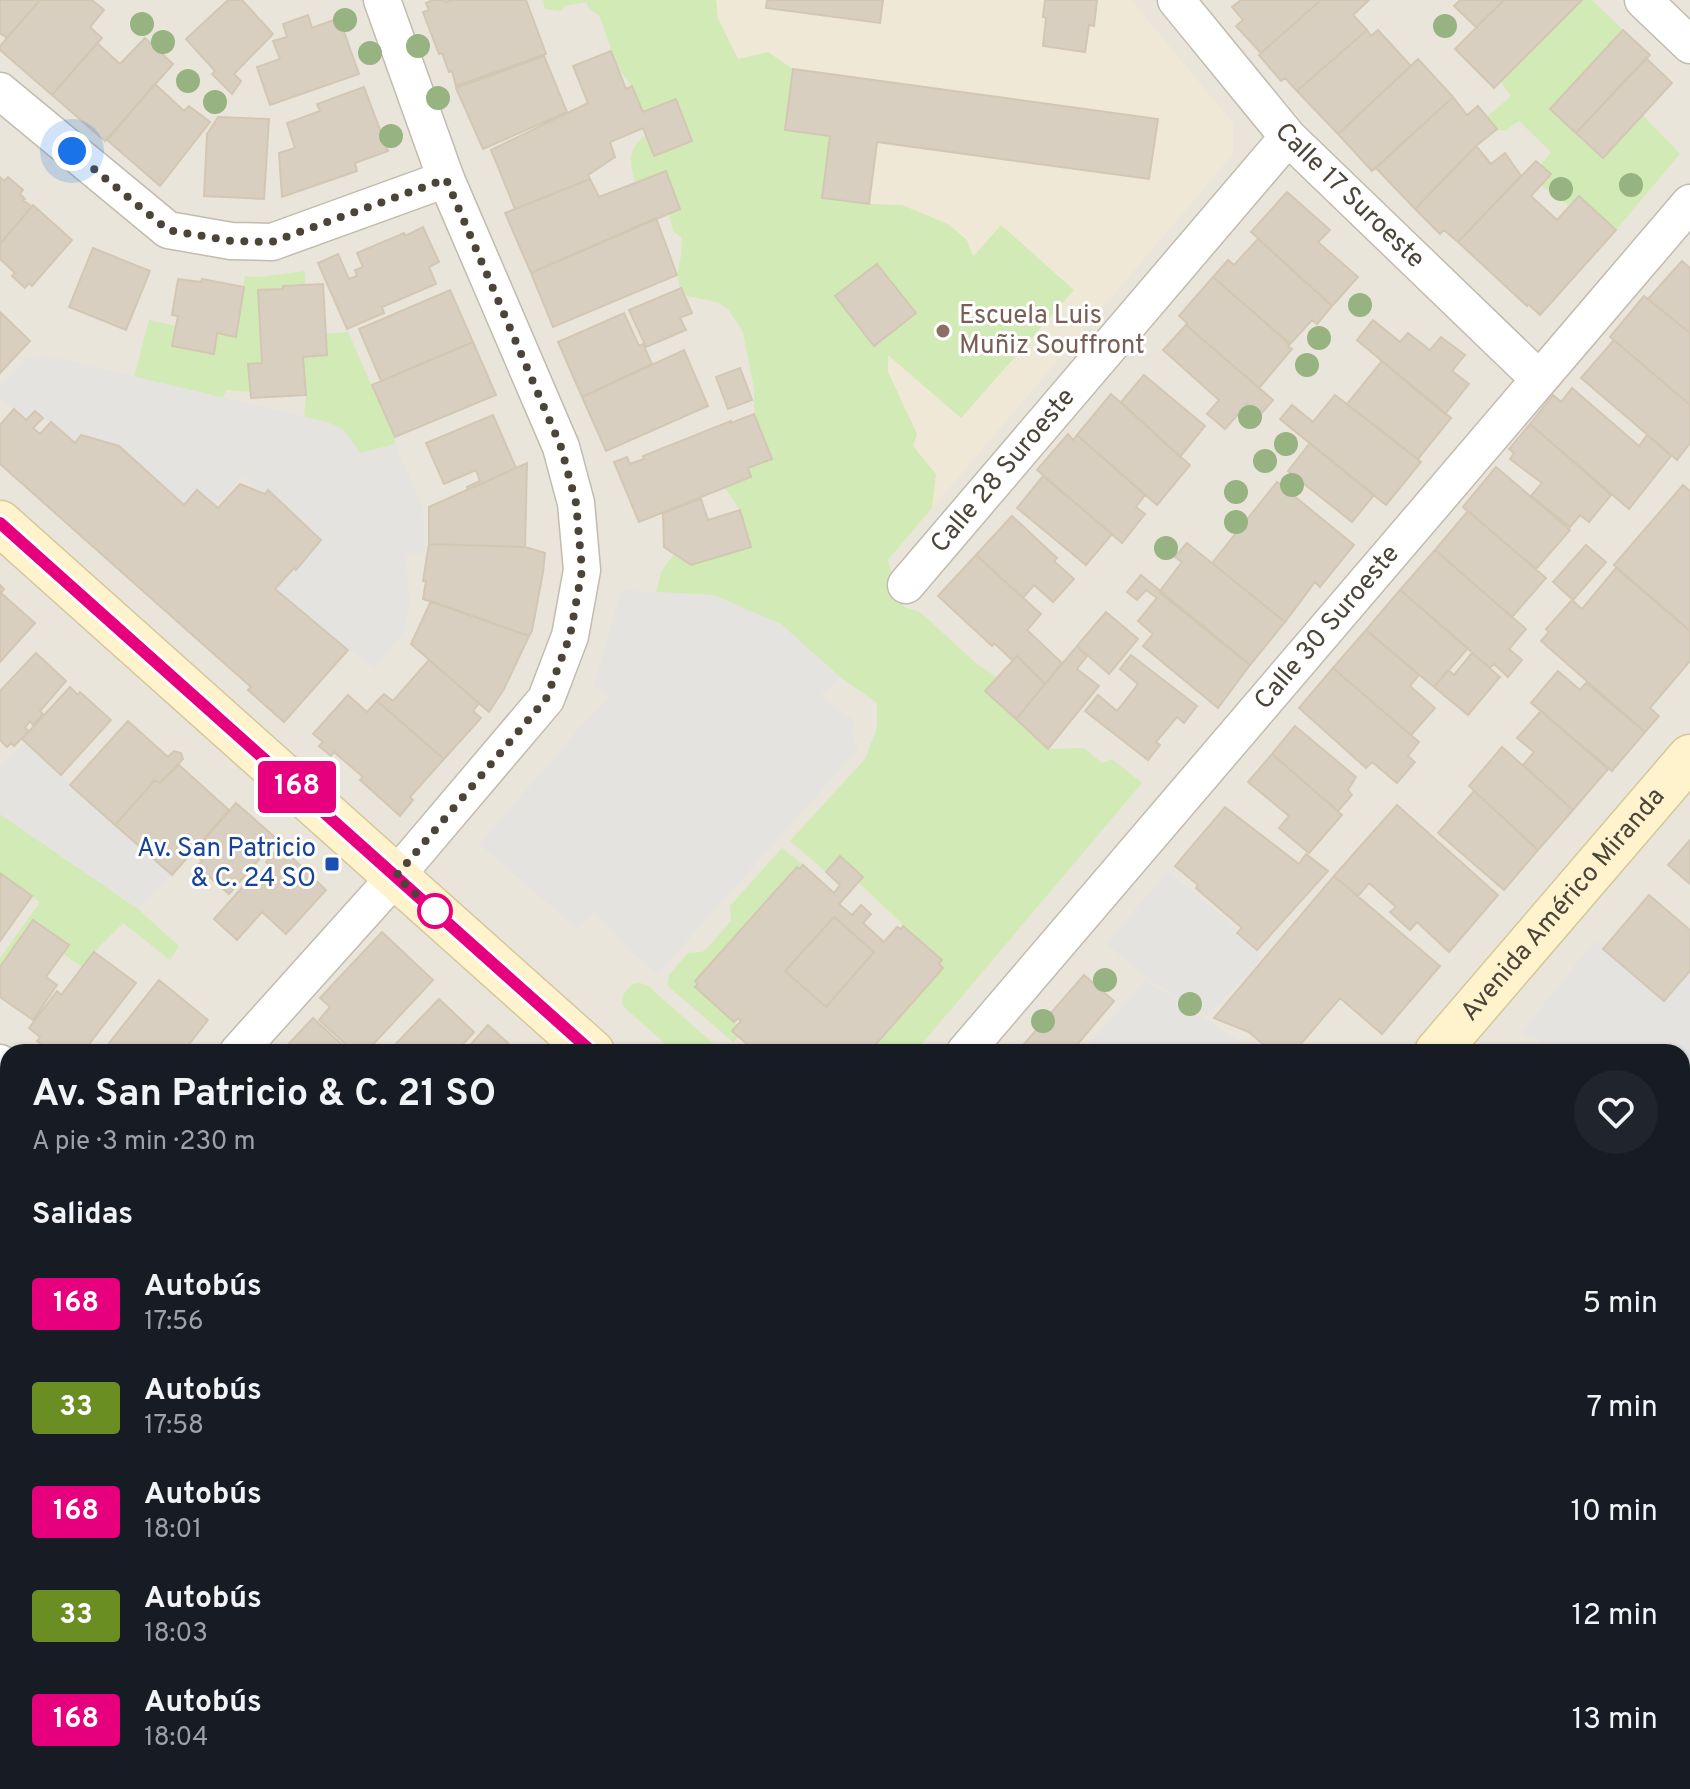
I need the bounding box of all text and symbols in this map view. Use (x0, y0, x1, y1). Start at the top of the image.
street label: Calle 17 Suroeste (1267, 116, 1431, 276)
your location (52, 131, 92, 171)
place label: Escuela Luis Muñiz Souffront (959, 300, 1145, 363)
marker: Escuela Luis Muñiz Souffront (934, 322, 952, 340)
street label: Calle 28 Suroeste (924, 382, 1083, 560)
street label: Calle 30 Suroeste (1248, 538, 1407, 717)
line badge: 168 (251, 761, 343, 813)
text: 168 (274, 769, 320, 805)
street label: Avenida Américo Miranda (1454, 781, 1673, 1028)
place label: Av. San Patricio & C. 24 SO (137, 833, 316, 896)
marker: Av. San Patricio & C. 24 SO (323, 855, 341, 873)
unlabelled marker (418, 894, 452, 928)
button: heart (1574, 1070, 1658, 1154)
text: Av. San Patricio & C. 21 SO (32, 1071, 496, 1120)
text: A pie · 3 min · 230 m (32, 1126, 256, 1159)
text: Salidas (32, 1197, 133, 1234)
text: Autobús (144, 1269, 262, 1306)
text: 168 (53, 1286, 99, 1322)
text: 5 min (1582, 1286, 1658, 1323)
text: 17:56 (144, 1306, 204, 1339)
text: Autobús (144, 1373, 262, 1410)
text: 33 (59, 1390, 93, 1426)
text: 7 min (1587, 1390, 1658, 1427)
text: 17:58 (144, 1410, 204, 1443)
text: Autobús (144, 1477, 262, 1514)
text: 168 (53, 1494, 99, 1530)
text: 10 min (1571, 1494, 1658, 1531)
text: 18:01 (144, 1514, 202, 1547)
text: Autobús (144, 1581, 262, 1618)
text: 33 (59, 1598, 93, 1634)
text: 12 min (1571, 1598, 1658, 1635)
text: 18:03 (144, 1618, 208, 1651)
text: Autobús (144, 1685, 262, 1722)
text: 168 (53, 1702, 99, 1738)
text: 13 min (1572, 1702, 1658, 1739)
text: 18:04 (144, 1722, 208, 1755)

